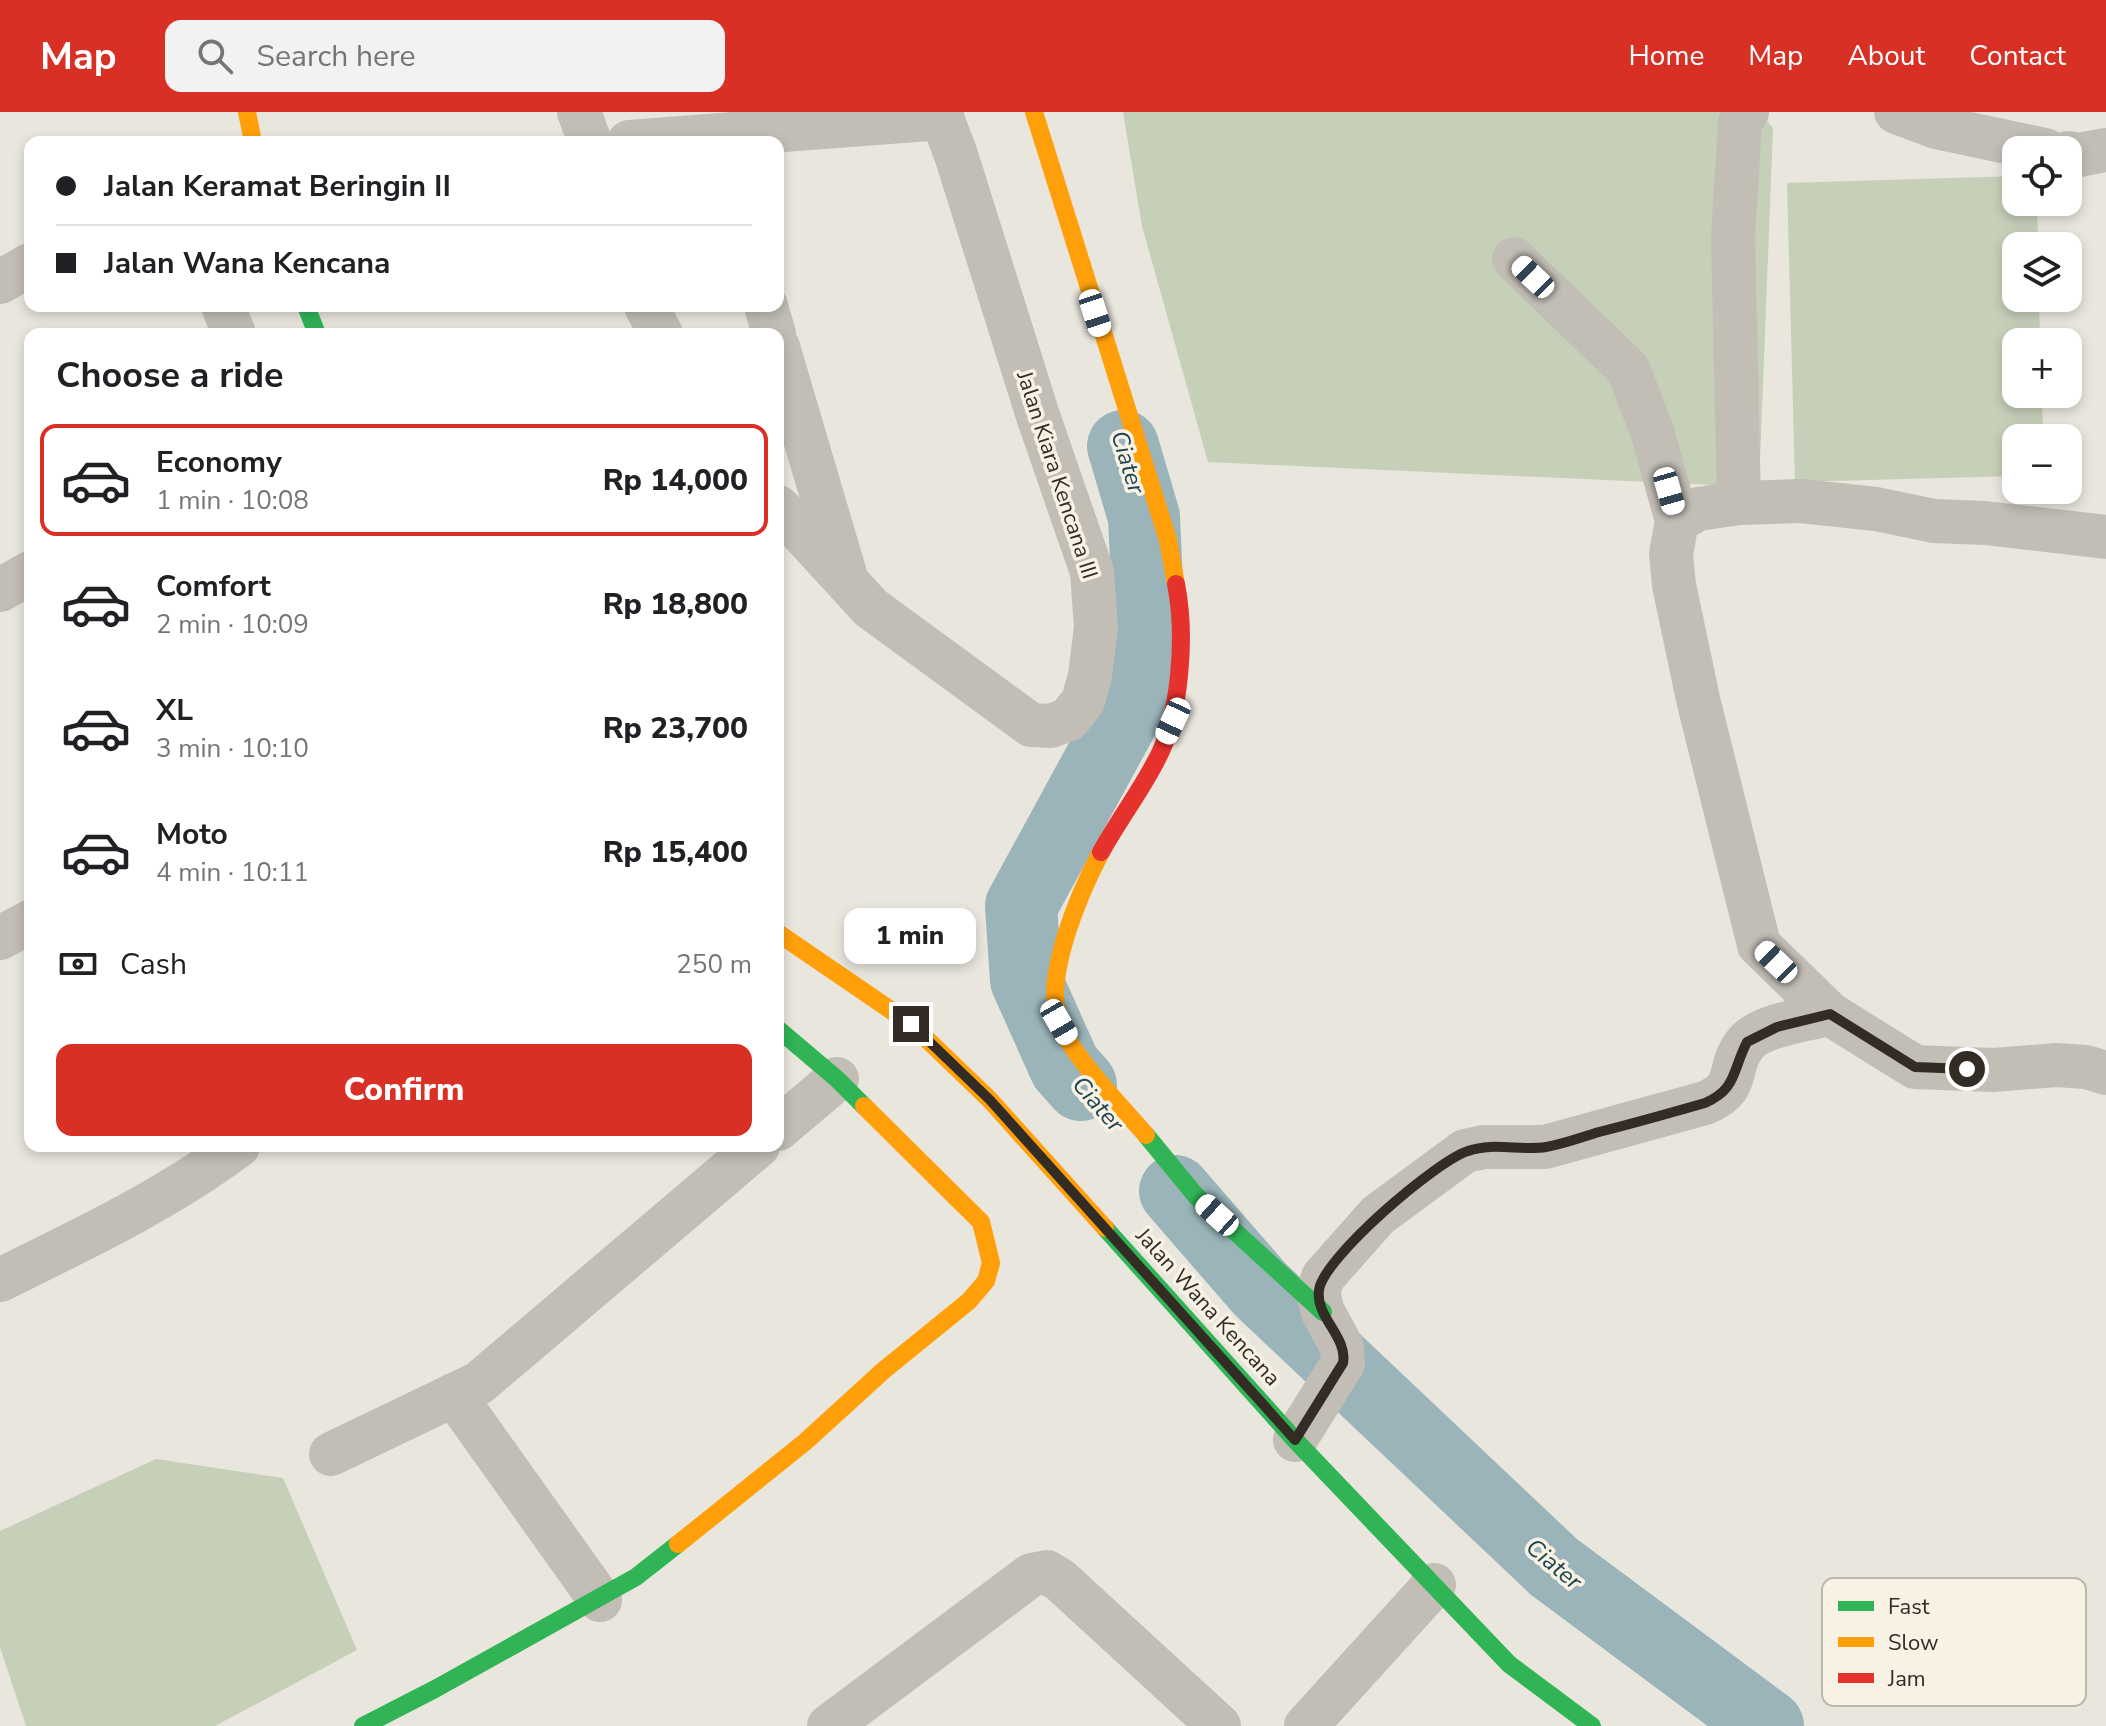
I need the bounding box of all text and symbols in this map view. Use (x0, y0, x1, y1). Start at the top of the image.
search box (165, 20, 725, 92)
text: Map (40, 31, 117, 82)
icon: search (193, 34, 237, 78)
text: Search here (257, 36, 416, 77)
text: Home (1629, 37, 1704, 75)
text: Map (1748, 37, 1803, 75)
text: About (1847, 37, 1925, 75)
text: Contact (1969, 37, 2066, 75)
map controls (2002, 136, 2082, 504)
button: locate (2002, 136, 2082, 216)
text: Jalan Keramat Beringin II (104, 166, 451, 207)
button: layers (2002, 232, 2082, 312)
text: Jalan Wana Kencana (104, 243, 391, 284)
car (1507, 252, 1559, 302)
car (1076, 286, 1114, 340)
button: + (2002, 328, 2082, 408)
text: Choose a ride (56, 351, 284, 400)
street label: Jalan Kiara Kencana III (1009, 366, 1105, 583)
button: − (2002, 424, 2082, 504)
water label: Ciater (1103, 427, 1153, 499)
text: Economy (156, 442, 282, 483)
icon: car (60, 444, 132, 516)
text: Rp 14,000 (603, 460, 748, 501)
car (1651, 465, 1687, 517)
text: 1 min · 10:08 (156, 483, 309, 518)
text: Comfort (156, 566, 271, 607)
icon: car (60, 568, 132, 640)
text: Rp 18,800 (603, 584, 748, 625)
text: 2 min · 10:09 (156, 607, 309, 642)
text: XL (156, 690, 193, 731)
icon: car (60, 692, 132, 764)
car (1152, 694, 1194, 748)
text: Rp 23,700 (603, 708, 748, 749)
text: 3 min · 10:10 (156, 731, 309, 766)
text: Moto (156, 814, 228, 855)
icon: car (60, 816, 132, 888)
text: Rp 15,400 (603, 832, 748, 873)
text: 4 min · 10:11 (156, 855, 309, 890)
callout: 1 min (845, 908, 977, 964)
text: 1 min (876, 918, 944, 953)
car (1750, 937, 1802, 987)
icon: cash (56, 942, 100, 986)
text: Cash (120, 944, 187, 985)
text: 250 m (676, 947, 752, 982)
car (1037, 995, 1081, 1049)
route end (893, 1006, 929, 1042)
button: Confirm (56, 1044, 752, 1136)
route start (1949, 1051, 1985, 1087)
water label: Ciater (1065, 1069, 1132, 1140)
car (1191, 1190, 1243, 1240)
street label: Jalan Wana Kencana (1128, 1221, 1287, 1393)
water label: Ciater (1519, 1531, 1590, 1598)
legend (1822, 1578, 2086, 1706)
text: Fast (1888, 1592, 1930, 1622)
text: Slow (1888, 1628, 1939, 1658)
text: Jam (1887, 1664, 1926, 1694)

